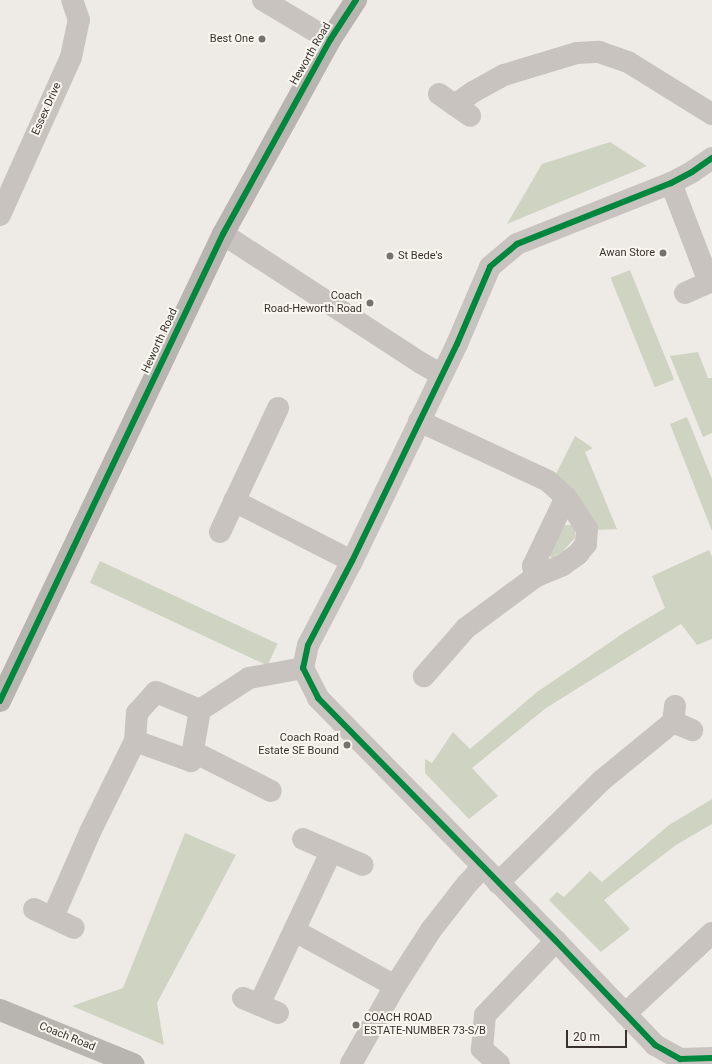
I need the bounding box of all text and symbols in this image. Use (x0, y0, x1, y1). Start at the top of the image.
street label: Heworth Road (288, 20, 334, 88)
place label: Best One (210, 32, 254, 46)
marker: Best One (257, 34, 267, 44)
street label: Essex Drive (30, 81, 64, 137)
place label: Awan Store (599, 246, 655, 260)
marker: Awan Store (658, 248, 668, 258)
place label: St Bede's (398, 249, 443, 263)
marker: St Bede's (385, 251, 395, 261)
place label: Coach Road-Heworth Road (264, 290, 362, 316)
marker: Coach Road-Heworth Road (365, 298, 375, 308)
street label: Heworth Road (139, 307, 181, 375)
place label: Coach Road Estate SE Bound (258, 732, 339, 758)
marker: Coach Road Estate SE Bound (342, 740, 352, 750)
place label: COACH ROAD ESTATE-NUMBER 73-S/B (364, 1012, 486, 1038)
street label: Coach Road (37, 1020, 97, 1054)
marker: COACH ROAD ESTATE-NUMBER 73-S/B (351, 1020, 361, 1030)
scale bar (568, 1022, 629, 1048)
text: 20 m (573, 1030, 600, 1044)

